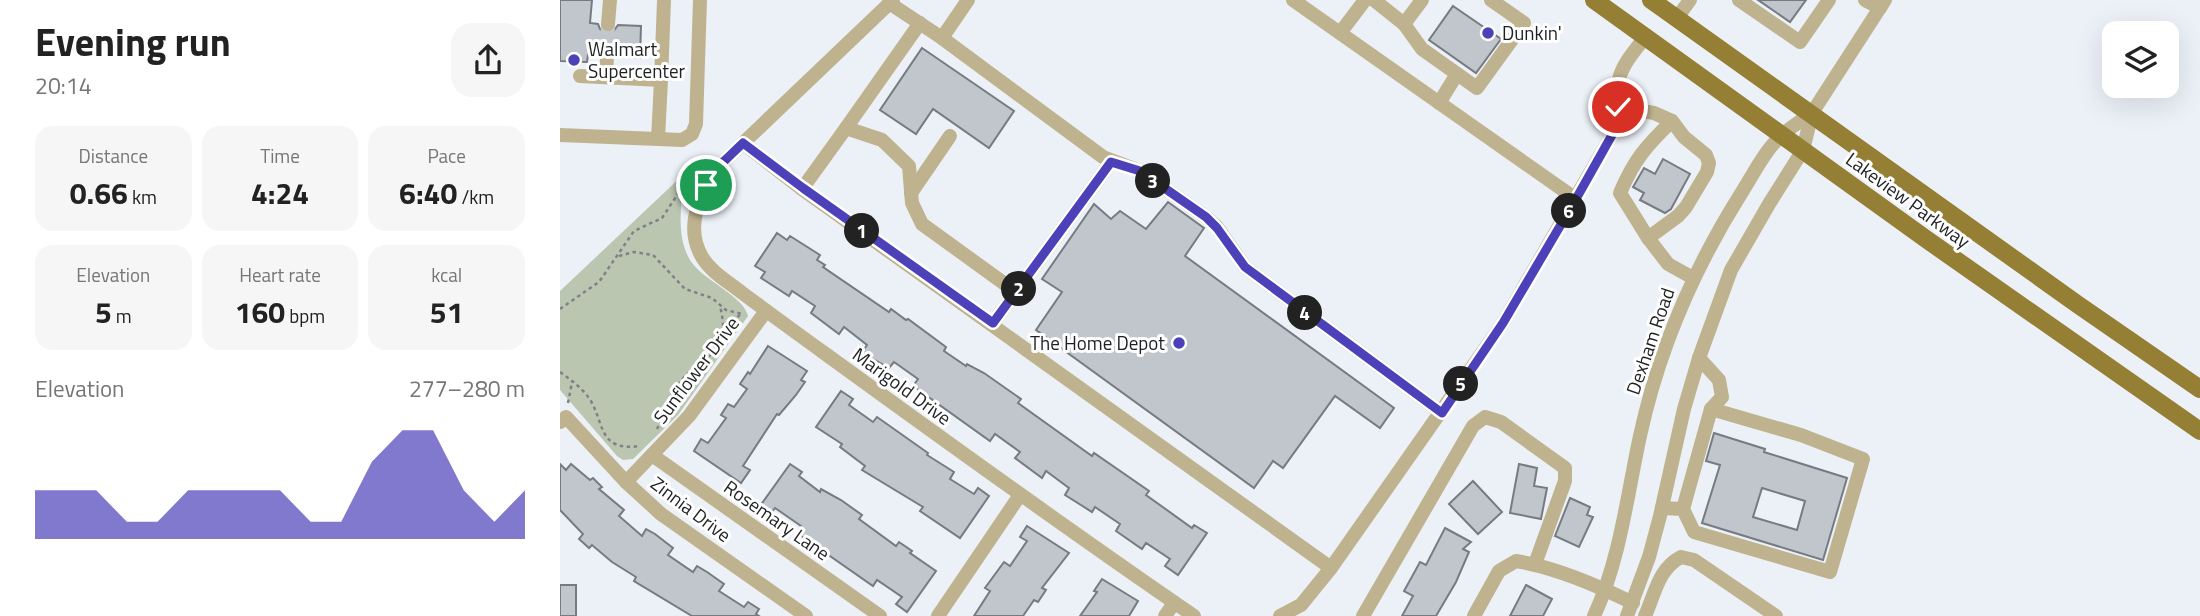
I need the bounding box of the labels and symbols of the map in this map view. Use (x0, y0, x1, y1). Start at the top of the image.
place label: Dunkin' (1502, 18, 1562, 47)
marker: Dunkin' (1480, 25, 1496, 41)
place label: Walmart Supercenter (588, 34, 686, 85)
marker: Walmart Supercenter (566, 52, 582, 68)
pin (1588, 77, 1648, 137)
street label: Lakeview Parkway (1840, 144, 1977, 255)
pin (676, 155, 736, 215)
pin: 3 (1136, 164, 1170, 198)
pin: 6 (1552, 194, 1586, 228)
pin: 1 (844, 214, 880, 248)
pin: 2 (1002, 272, 1036, 306)
street label: Dexham Road (1618, 283, 1681, 398)
pin: 4 (1288, 296, 1322, 330)
street label: Sunflower Drive (646, 310, 746, 429)
place label: The Home Depot (1030, 328, 1165, 357)
marker: The Home Depot (1171, 335, 1187, 351)
street label: Marigold Drive (847, 340, 958, 431)
pin: 5 (1444, 366, 1478, 402)
street label: Zinnia Drive (645, 469, 738, 549)
street label: Rosemary Lane (718, 472, 836, 567)

